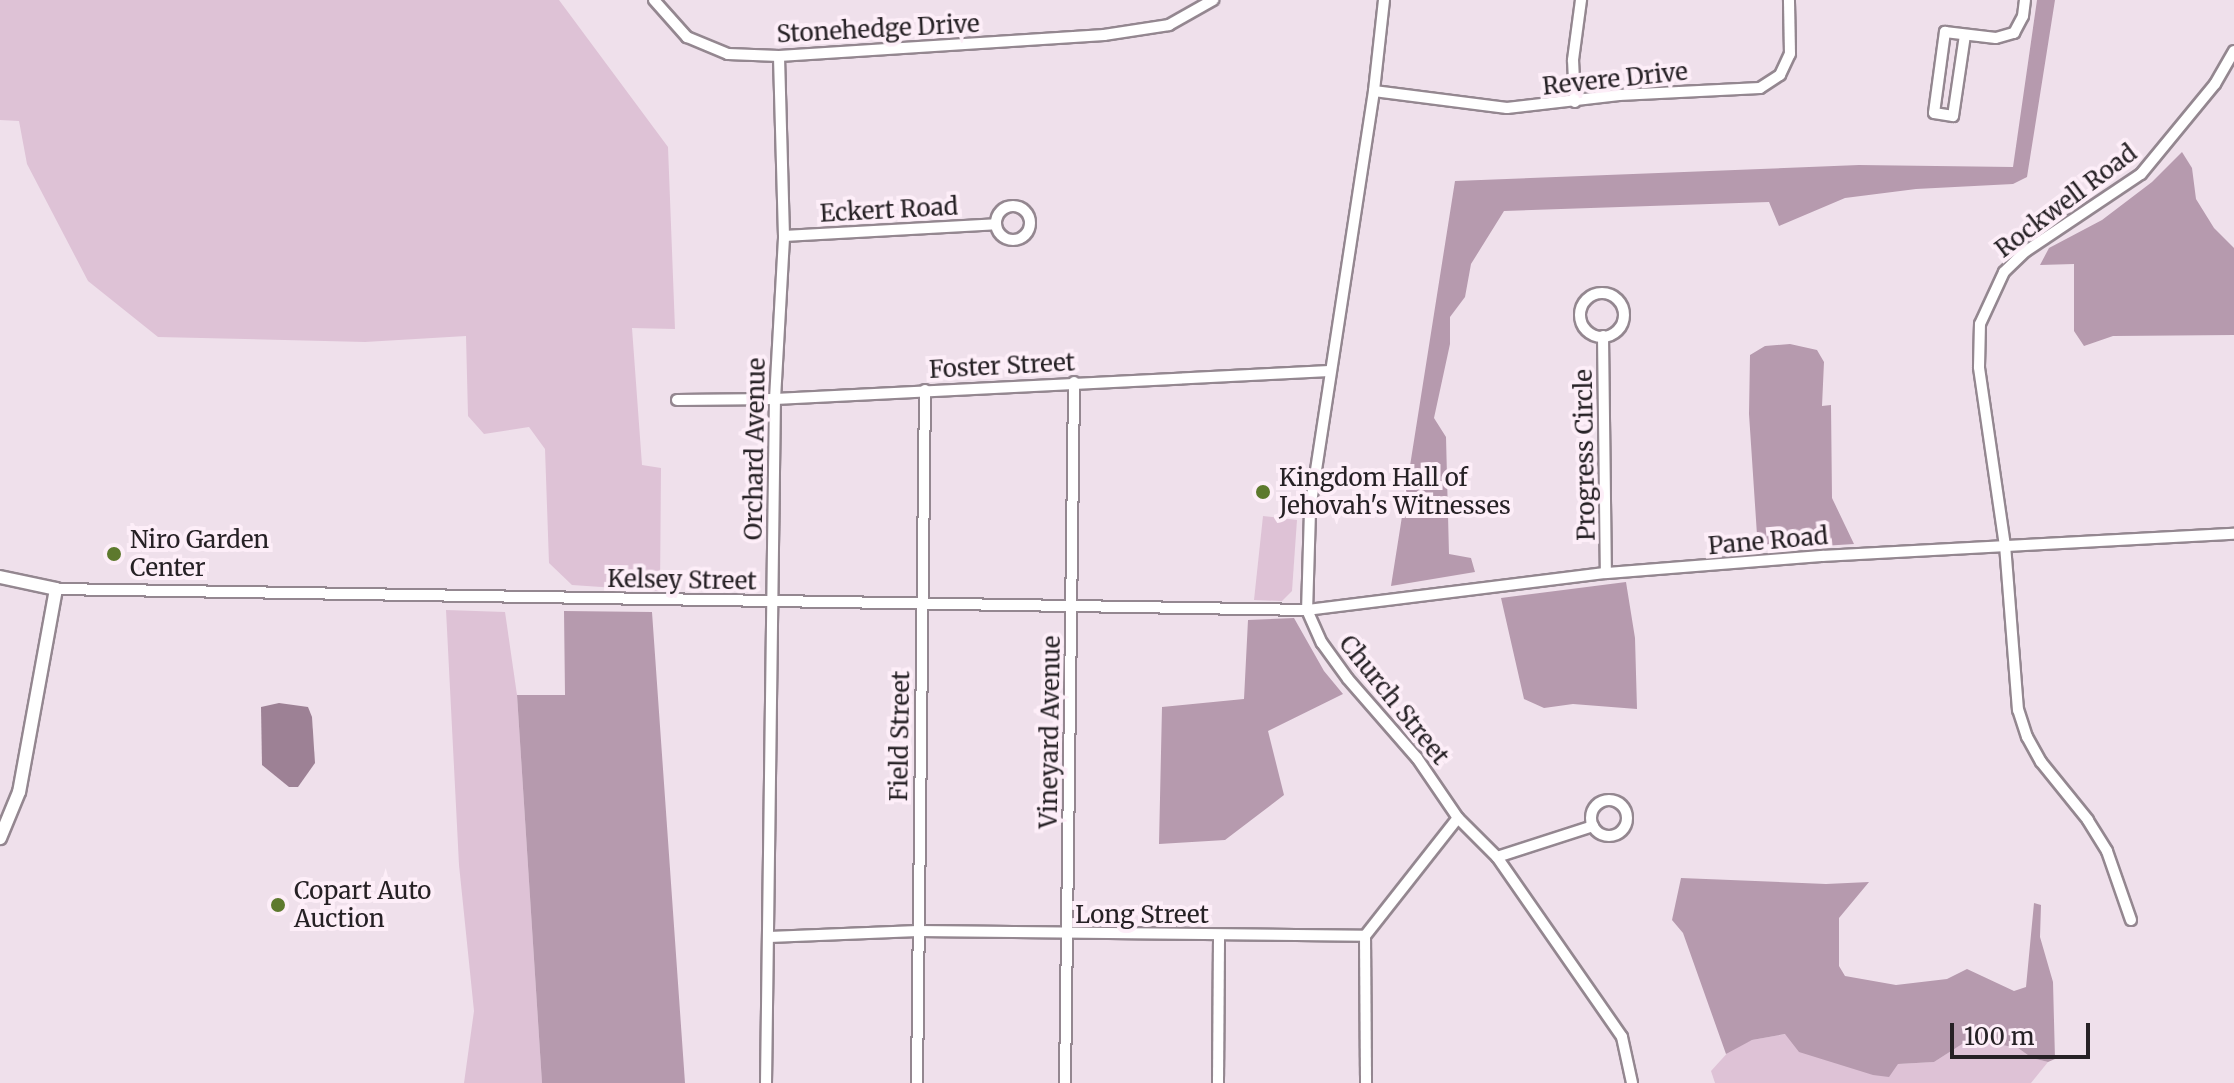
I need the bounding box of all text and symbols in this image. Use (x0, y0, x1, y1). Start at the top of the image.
street label: Stonehedge Drive (776, 9, 980, 49)
street label: Revere Drive (1541, 57, 1689, 101)
street label: Rockwell Road (1990, 138, 2142, 264)
street label: Eckert Road (819, 192, 959, 228)
street label: Foster Street (928, 348, 1076, 384)
street label: Orchard Avenue (739, 358, 771, 540)
street label: Progress Circle (1569, 369, 1601, 541)
place label: Kingdom Hall of Jehovah's Witnesses (1279, 464, 1511, 520)
marker: Kingdom Hall of Jehovah's Witnesses (1254, 483, 1272, 501)
street label: Pane Road (1707, 521, 1829, 561)
place label: Niro Garden Center (130, 526, 269, 582)
marker: Niro Garden Center (105, 545, 123, 563)
street label: Kelsey Street (607, 564, 757, 596)
street label: Church Street (1333, 630, 1455, 770)
street label: Vineyard Avenue (1034, 635, 1066, 829)
street label: Field Street (884, 670, 916, 802)
place label: Copart Auto Auction (294, 877, 431, 933)
marker: Copart Auto Auction (269, 896, 287, 914)
street label: Long Street (1075, 901, 1209, 929)
scale bar (1954, 1007, 2094, 1057)
text: 100 m (1964, 1021, 2034, 1052)

